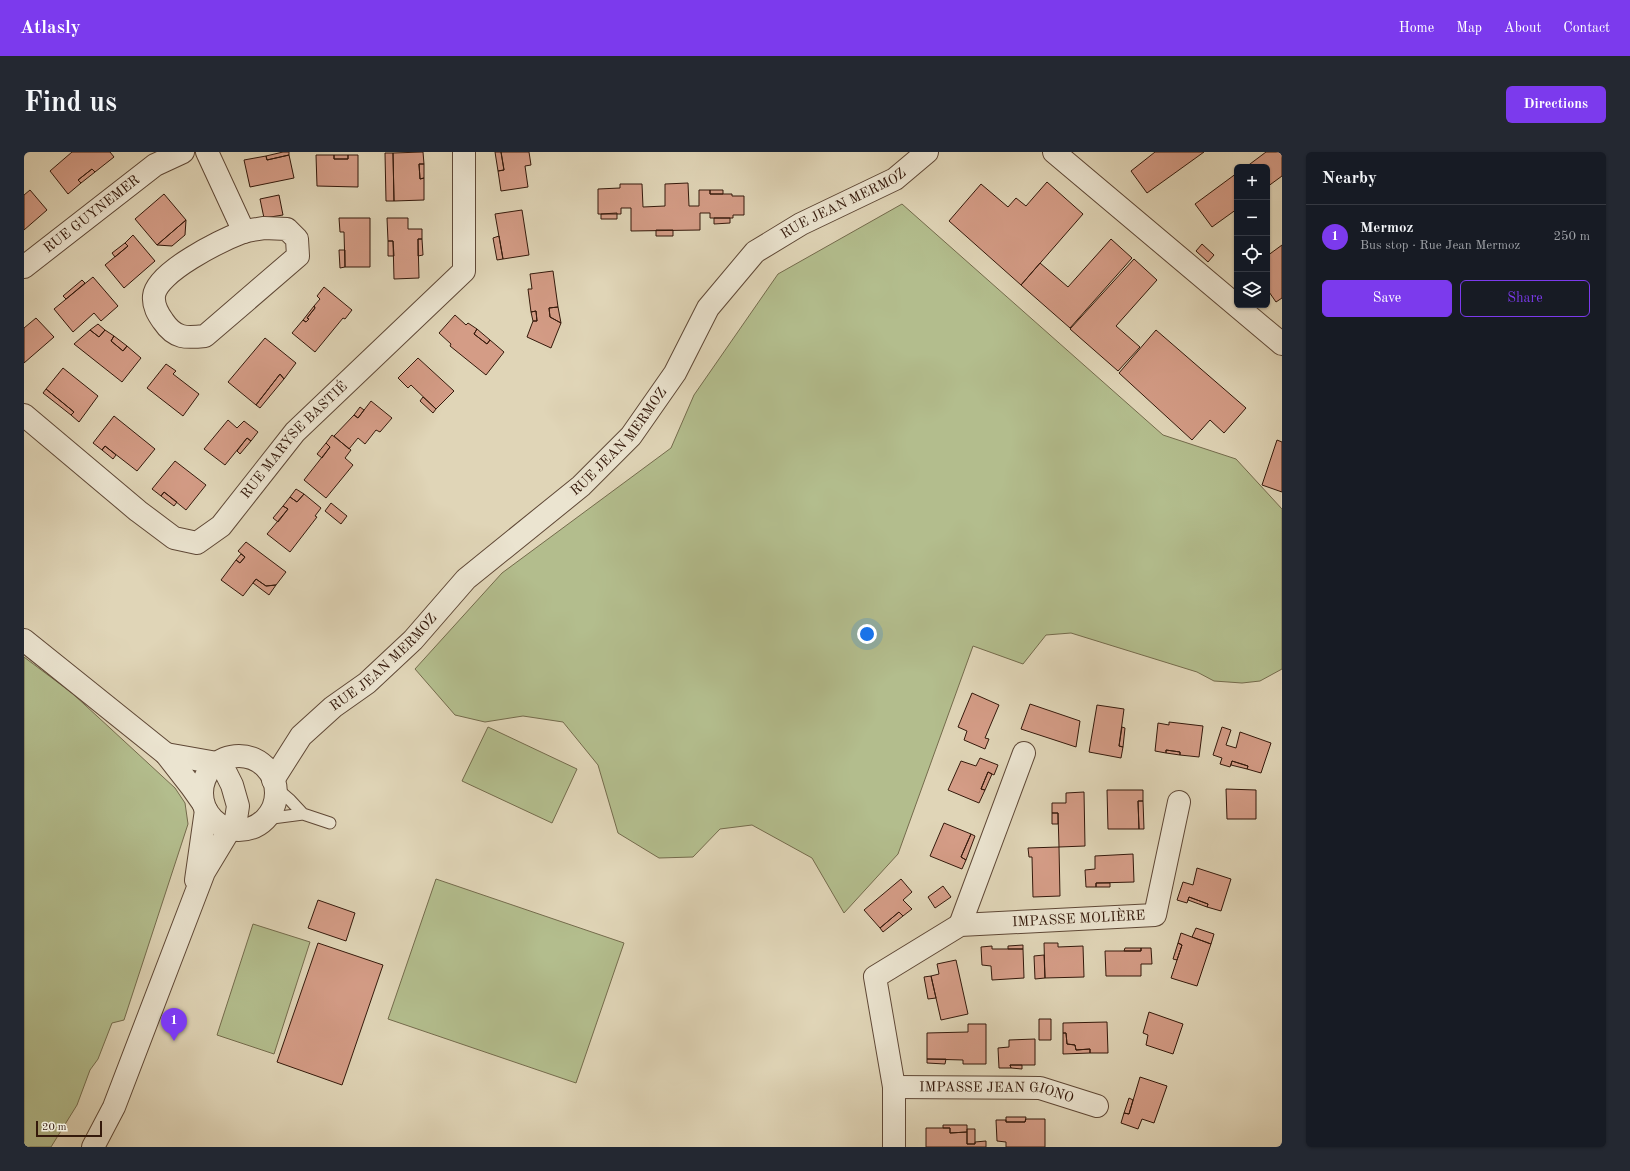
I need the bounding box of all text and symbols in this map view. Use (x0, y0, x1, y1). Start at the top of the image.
text: Atlasly (20, 19, 81, 38)
text: Home (1399, 21, 1434, 35)
text: Map (1456, 21, 1482, 35)
text: About (1504, 21, 1541, 35)
text: Contact (1563, 21, 1610, 35)
button: Directions (1506, 86, 1606, 123)
text: Find us (24, 90, 117, 118)
map controls (1234, 164, 1270, 308)
button: + (1234, 164, 1270, 200)
street label: RUE JEAN MERMOZ (778, 166, 909, 242)
text: Nearby (1322, 170, 1377, 187)
street label: RUE GUYNEMER (41, 173, 142, 256)
button: − (1234, 200, 1270, 236)
text: Mermoz (1360, 221, 1413, 236)
text: 1 (1331, 230, 1339, 243)
text: 250 m (1553, 230, 1590, 243)
button: locate (1234, 236, 1270, 272)
text: Bus stop · Rue Jean Mermoz (1360, 239, 1520, 252)
button: layers (1234, 272, 1270, 308)
button: Save (1322, 280, 1452, 317)
button: Share (1460, 280, 1590, 317)
street label: RUE MARYSE BASTIÉ (238, 377, 350, 501)
street label: RUE JEAN MERMOZ (568, 385, 669, 498)
street label: RUE JEAN MERMOZ (328, 611, 440, 714)
your location (857, 624, 877, 644)
street label: IMPASSE MOLIÈRE (1012, 907, 1145, 929)
pin: 1 (161, 1008, 187, 1041)
street label: IMPASSE JEAN GIONO (919, 1080, 1076, 1105)
scale bar (36, 1119, 102, 1138)
text: 20 m (42, 1122, 67, 1133)

